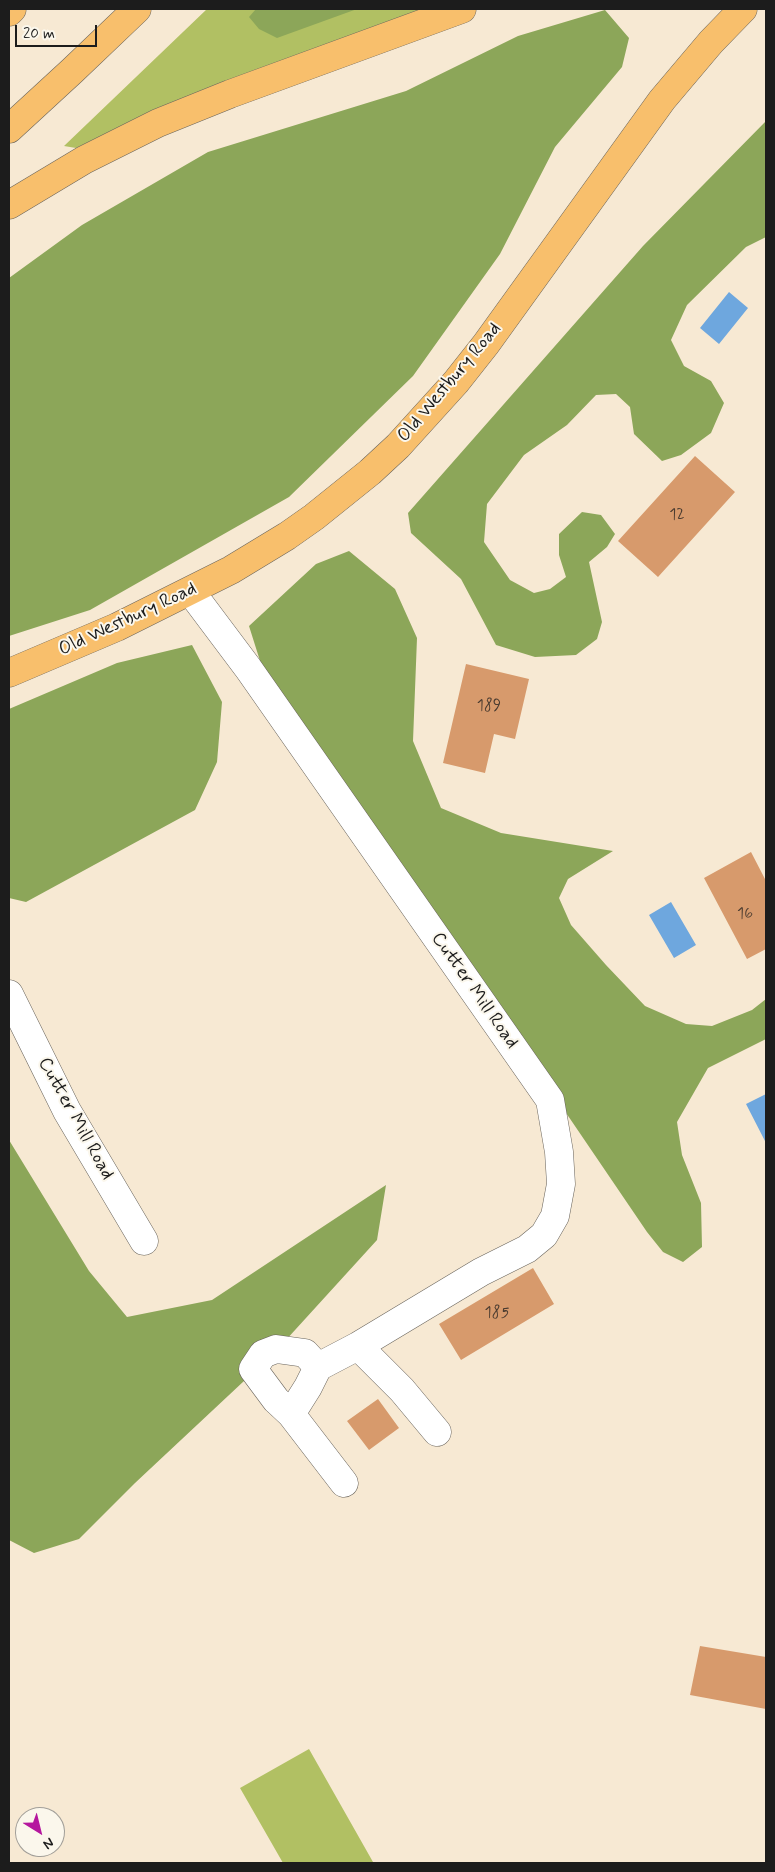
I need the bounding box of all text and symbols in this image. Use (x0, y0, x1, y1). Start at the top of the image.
scale bar (18, 15, 100, 47)
text: 20 m (23, 24, 55, 44)
street label: Old Westbury Road (393, 318, 507, 448)
house number: 12 (669, 506, 685, 526)
street label: Old Westbury Road (55, 578, 201, 662)
house number: 189 (477, 697, 501, 717)
house number: 16 (737, 905, 753, 925)
street label: Cutter Mill Road (426, 929, 522, 1053)
street label: Cutter Mill Road (32, 1054, 118, 1184)
house number: 185 (485, 1304, 509, 1324)
north arrow (15, 1807, 65, 1857)
text: N (39, 1833, 57, 1853)

